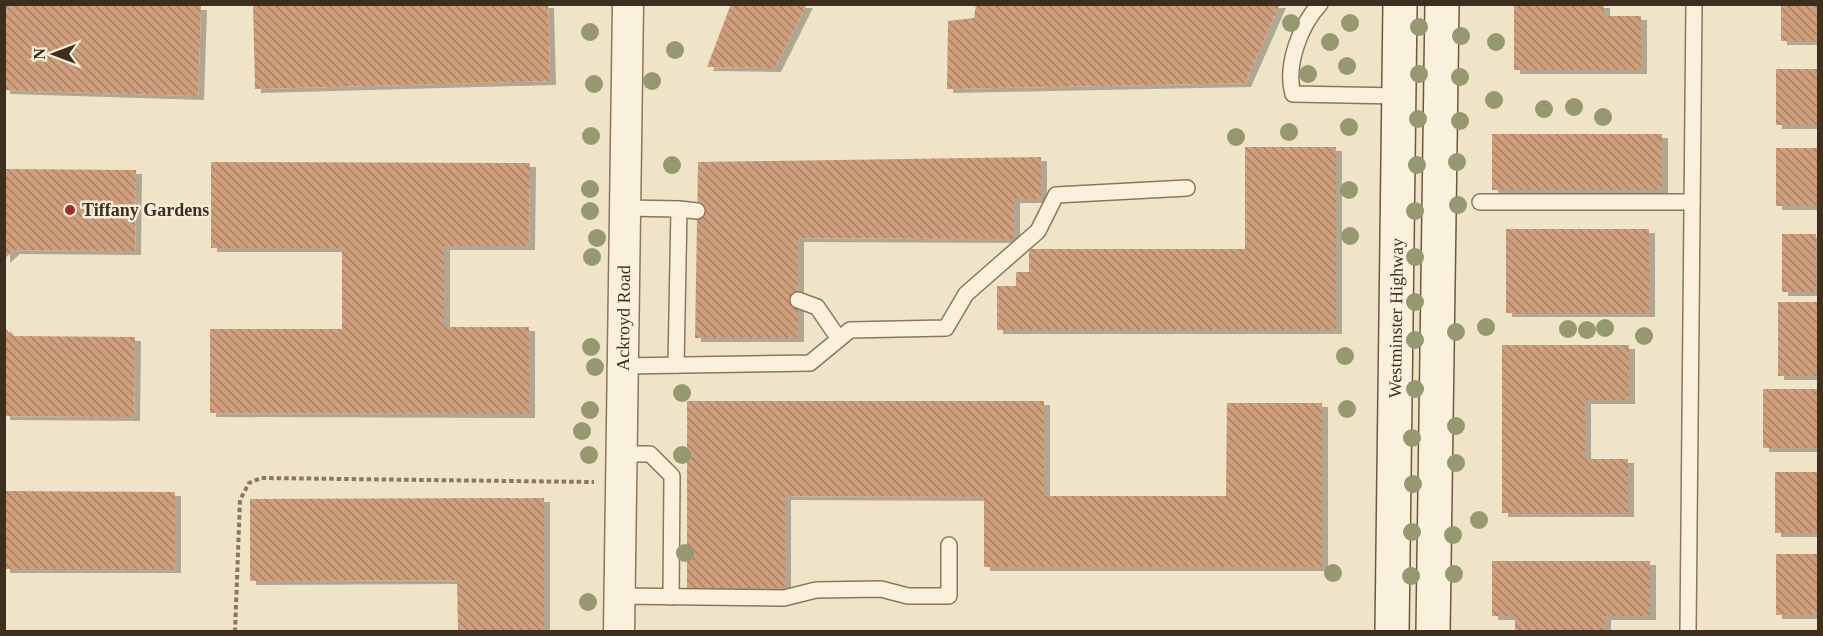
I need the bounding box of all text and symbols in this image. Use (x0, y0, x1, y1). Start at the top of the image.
north arrow (24, 24, 84, 84)
text: N (31, 48, 48, 60)
place label: Tiffany Gardens (82, 200, 209, 220)
marker: Tiffany Gardens (63, 203, 77, 217)
street label: Westminster Highway (1385, 238, 1407, 398)
street label: Ackroyd Road (613, 265, 634, 371)

